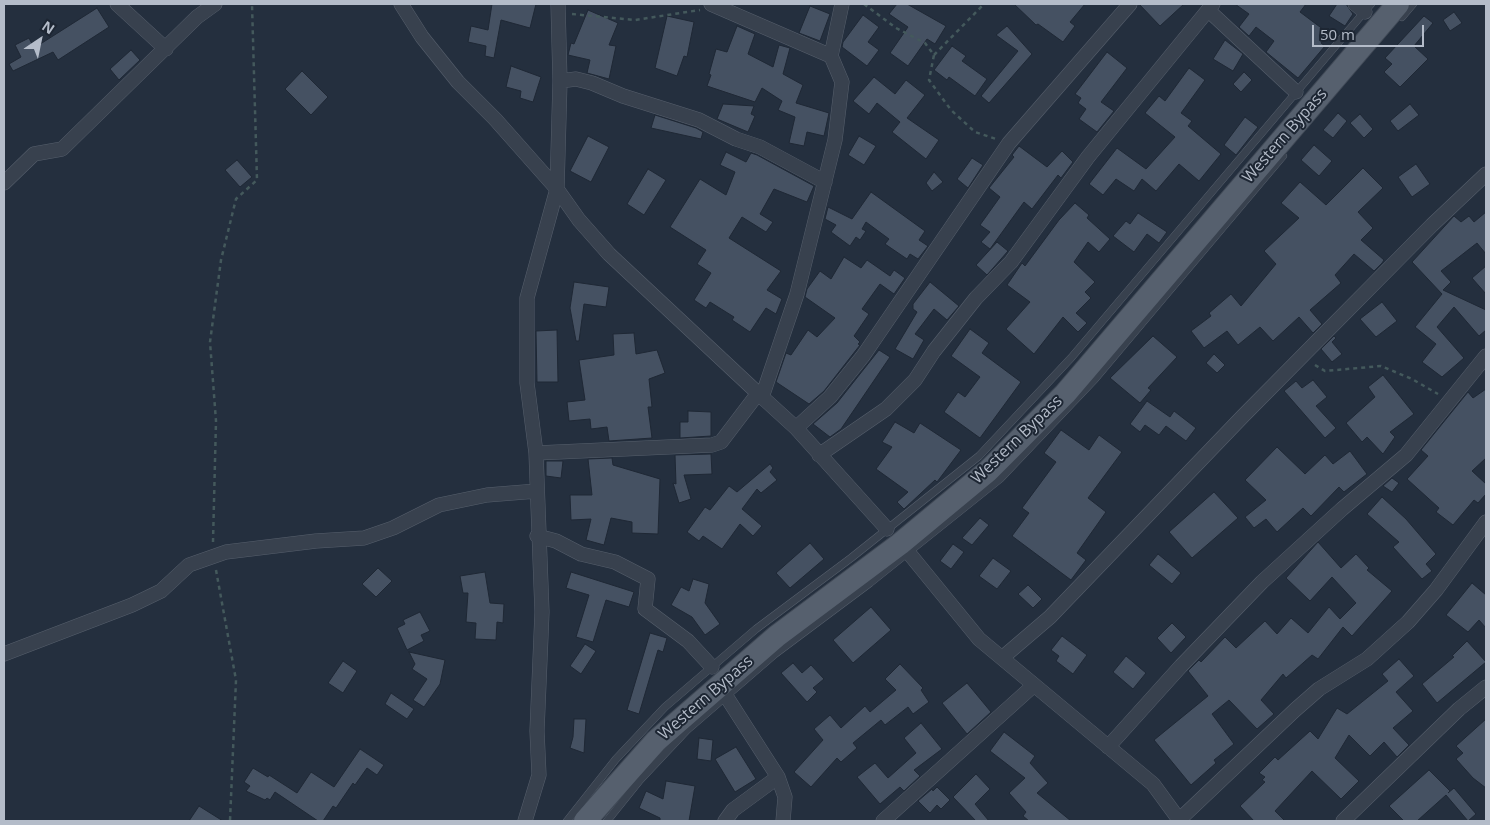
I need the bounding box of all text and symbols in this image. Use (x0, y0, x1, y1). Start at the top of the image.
north arrow (15, 15, 65, 65)
scale bar (1315, 15, 1428, 47)
text: N (39, 16, 59, 38)
text: 50 m (1320, 24, 1355, 44)
street label: Western Bypass (1239, 85, 1331, 187)
street label: Western Bypass (968, 392, 1066, 488)
street label: Western Bypass (655, 652, 757, 744)

